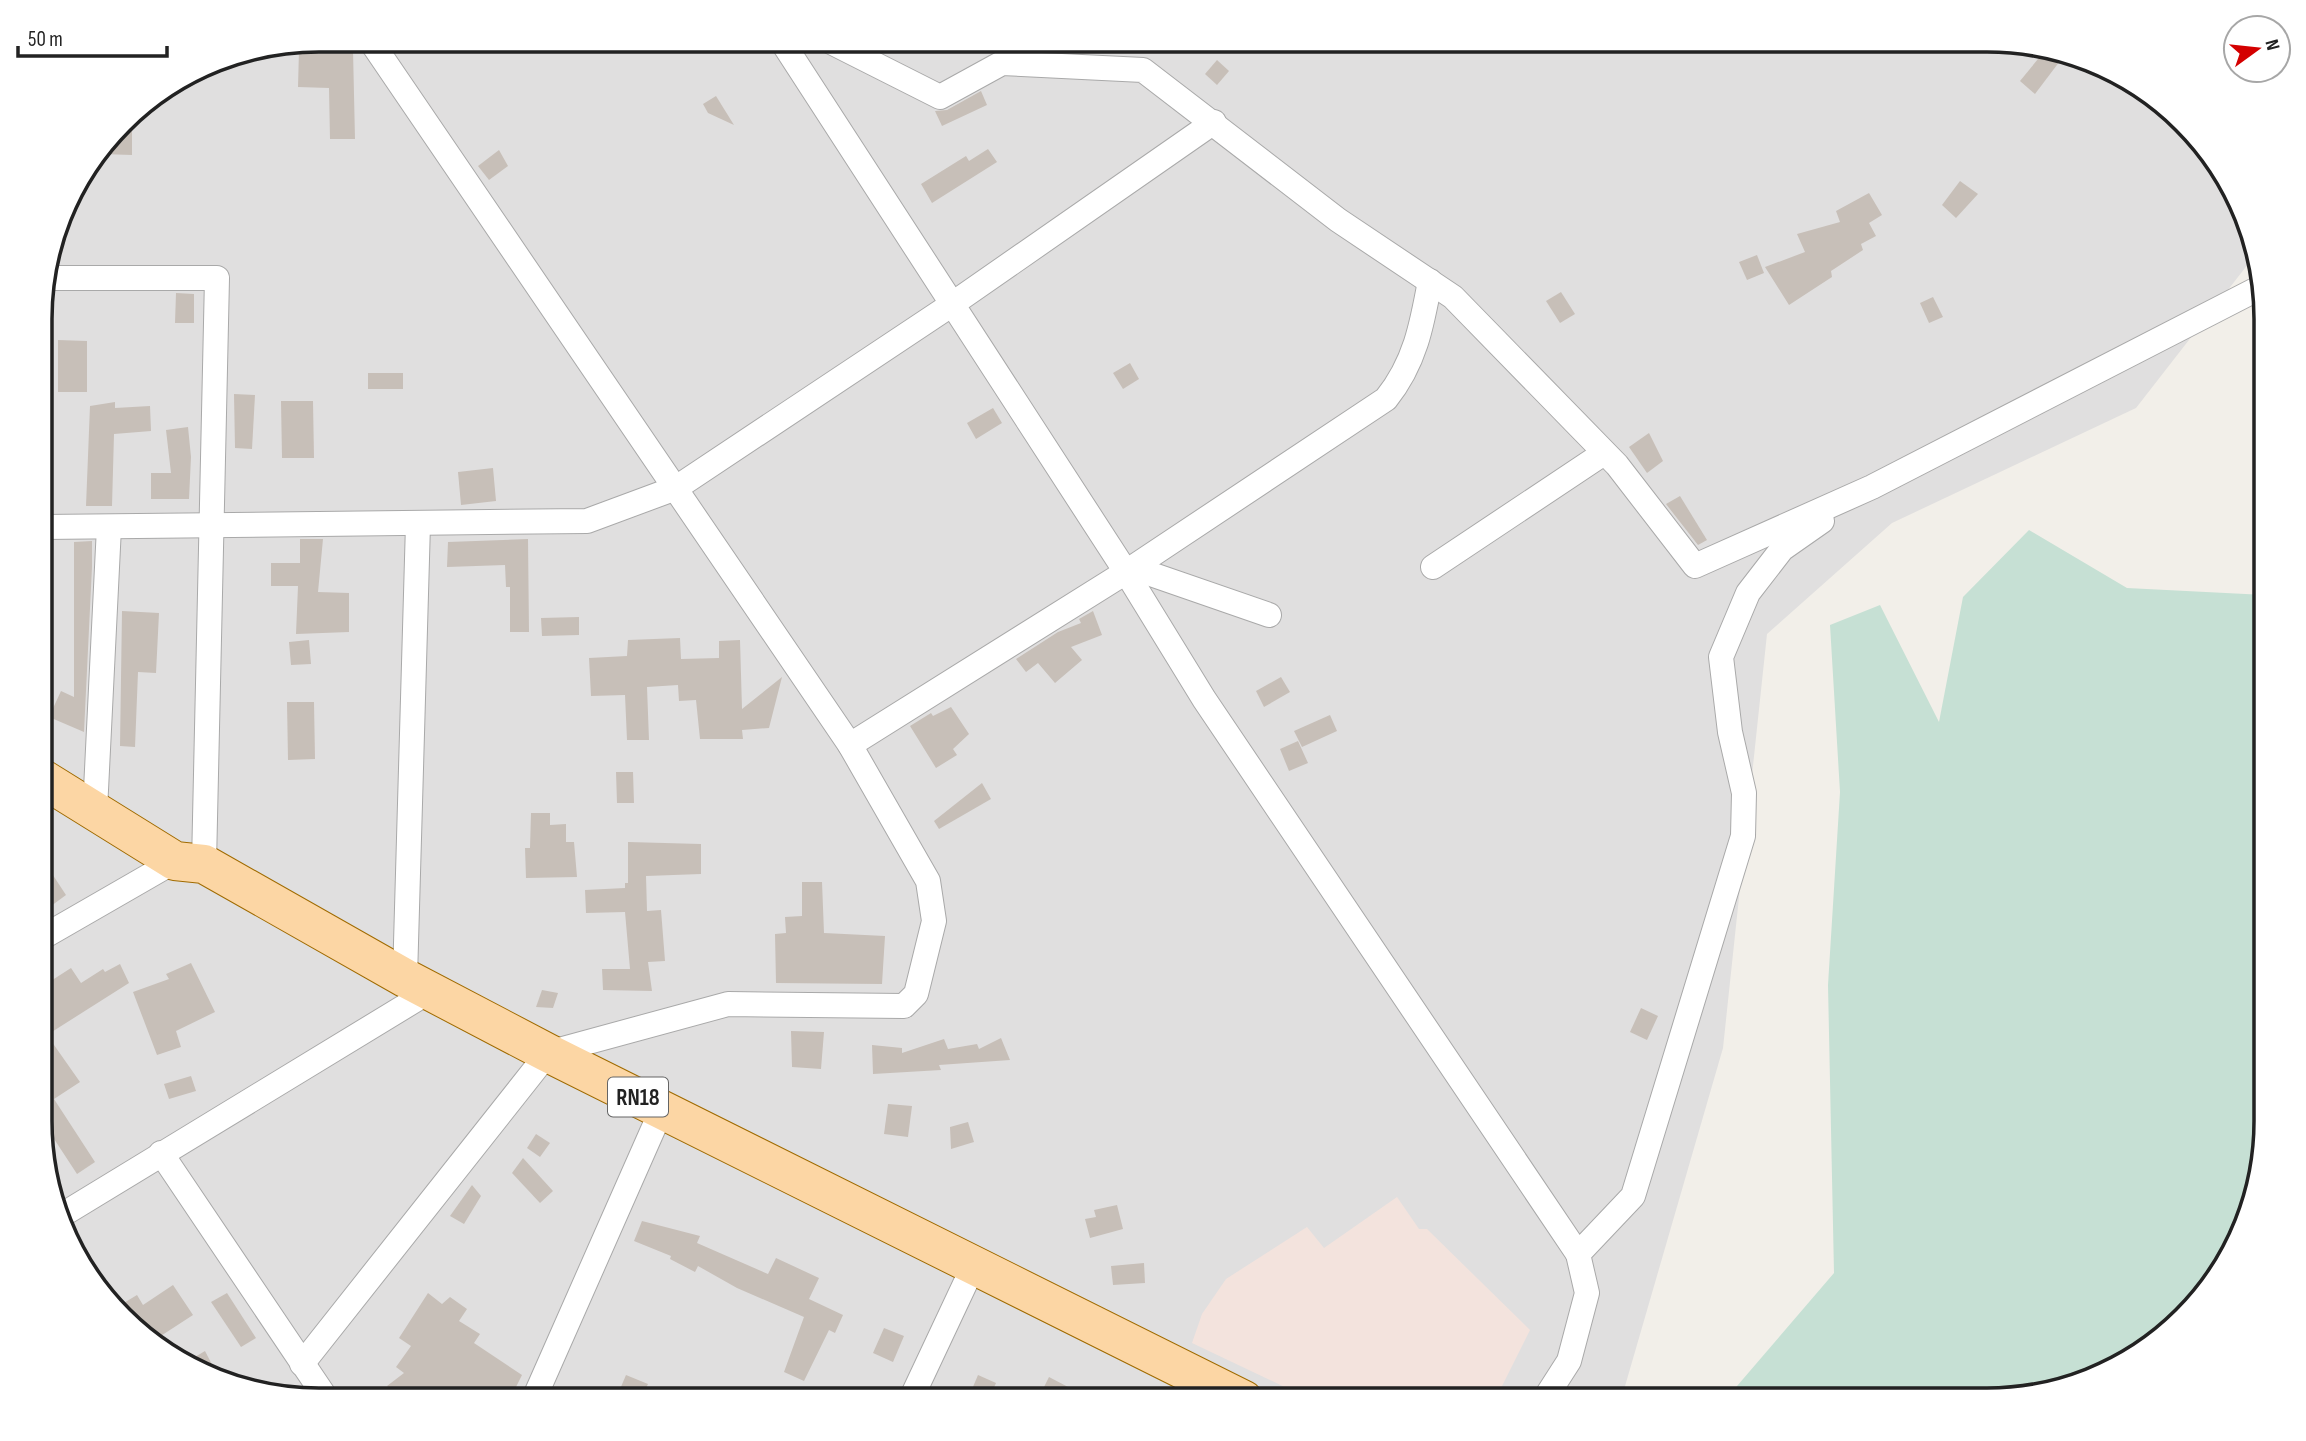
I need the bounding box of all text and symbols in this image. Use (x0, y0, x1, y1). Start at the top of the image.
scale bar (18, 14, 166, 58)
north arrow (2222, 14, 2292, 84)
text: 50 m (28, 27, 63, 52)
text: N (2260, 37, 2284, 53)
road number: RN18 (608, 1078, 668, 1116)

